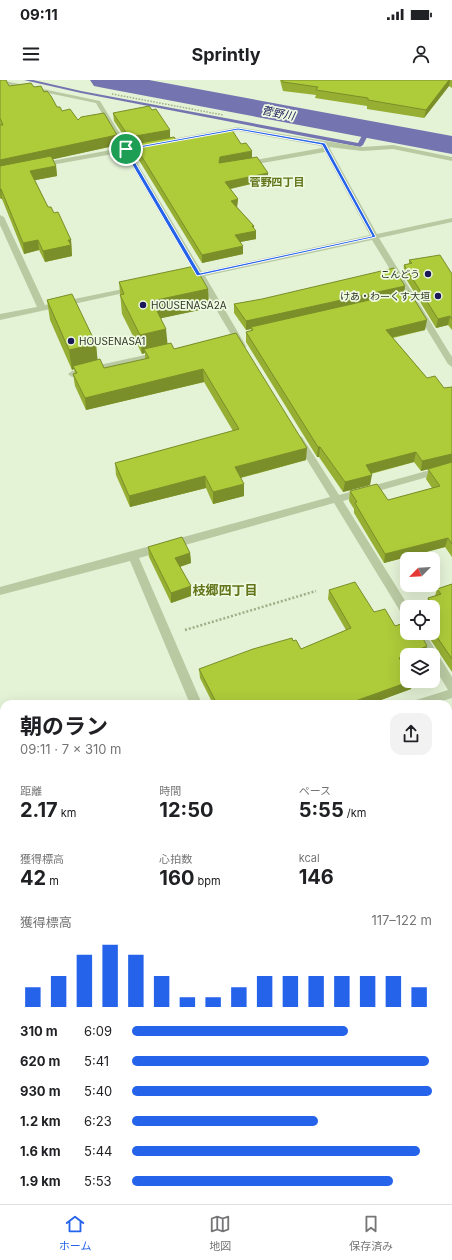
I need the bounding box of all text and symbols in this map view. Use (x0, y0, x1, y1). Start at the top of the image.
text: 09:11 (20, 5, 58, 24)
icon: menu (20, 43, 42, 65)
icon: person (410, 43, 432, 65)
text: Sprintly (191, 44, 261, 65)
water label: 菅野川 (260, 103, 297, 123)
pin (109, 132, 143, 166)
icon: arrive (115, 138, 137, 160)
district label: 菅野四丁目 (250, 175, 305, 189)
place label: こんどう (380, 268, 420, 280)
marker: こんどう (423, 269, 433, 279)
place label: けあ・わーくす大垣 (340, 290, 430, 302)
marker: けあ・わーくす大垣 (433, 291, 443, 301)
place label: HOUSENASA2A (151, 299, 227, 311)
marker: HOUSENASA2A (138, 300, 148, 310)
place label: HOUSENASA1 (79, 335, 145, 347)
marker: HOUSENASA1 (66, 336, 76, 346)
north arrow (400, 552, 440, 592)
map controls (400, 552, 440, 688)
district label: 枝郷四丁目 (192, 582, 258, 598)
button: locate (400, 600, 440, 640)
button: layers (400, 648, 440, 688)
text: 朝のラン (20, 713, 108, 739)
button: share (390, 713, 432, 755)
text: 09:11 · 7 × 310 m (20, 741, 121, 757)
text: 距離 (20, 784, 42, 798)
text: 時間 (159, 784, 181, 798)
text: ペース (299, 784, 331, 798)
text: 2.17 (20, 798, 58, 822)
text: 12:50 (159, 798, 214, 822)
text: 5:55 (299, 798, 344, 822)
text: km (58, 806, 77, 820)
text: /km (344, 806, 366, 820)
text: kcal (299, 851, 320, 865)
text: 獲得標高 (20, 852, 64, 866)
text: 心拍数 (159, 852, 192, 866)
text: 146 (299, 865, 334, 889)
text: 42 (20, 866, 46, 890)
text: 160 (159, 866, 194, 890)
text: m (46, 874, 59, 888)
text: bpm (194, 874, 221, 888)
text: 117–122 m (371, 912, 432, 928)
text: 獲得標高 (20, 914, 72, 930)
text: 310 m (20, 1023, 58, 1039)
text: 6:09 (84, 1023, 112, 1039)
text: 620 m (20, 1053, 60, 1069)
text: 5:41 (84, 1053, 109, 1069)
text: 930 m (20, 1083, 61, 1099)
text: 5:40 (84, 1083, 112, 1099)
text: 1.2 km (20, 1113, 61, 1129)
text: 6:23 (84, 1113, 112, 1129)
text: 1.6 km (20, 1143, 61, 1159)
text: 5:44 (84, 1143, 112, 1159)
text: 1.9 km (20, 1173, 61, 1189)
text: 5:53 (84, 1173, 112, 1189)
tab: ホーム (59, 1213, 92, 1253)
tab: 地図 (209, 1213, 231, 1253)
tab: 保存済み (349, 1213, 393, 1253)

